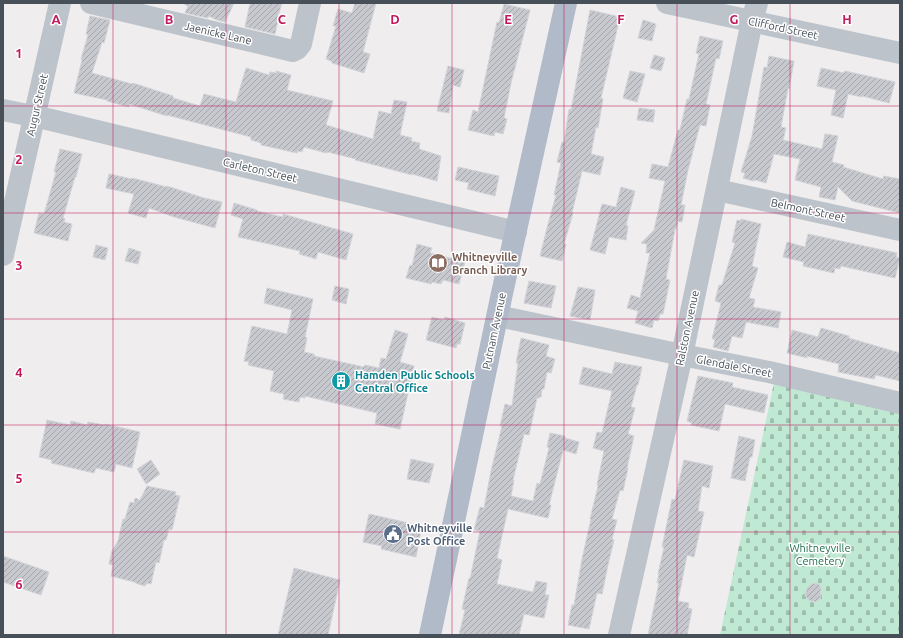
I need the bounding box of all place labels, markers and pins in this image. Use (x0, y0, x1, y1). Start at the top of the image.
place label: Whitneyville Branch Library (452, 251, 528, 276)
library icon: Whitneyville Branch Library (427, 252, 449, 274)
place label: Hamden Public Schools Central Office (355, 369, 475, 394)
building icon: Hamden Public Schools Central Office (330, 370, 352, 392)
place label: Whitneyville Post Office (407, 522, 472, 547)
public building icon: Whitneyville Post Office (382, 523, 404, 545)

